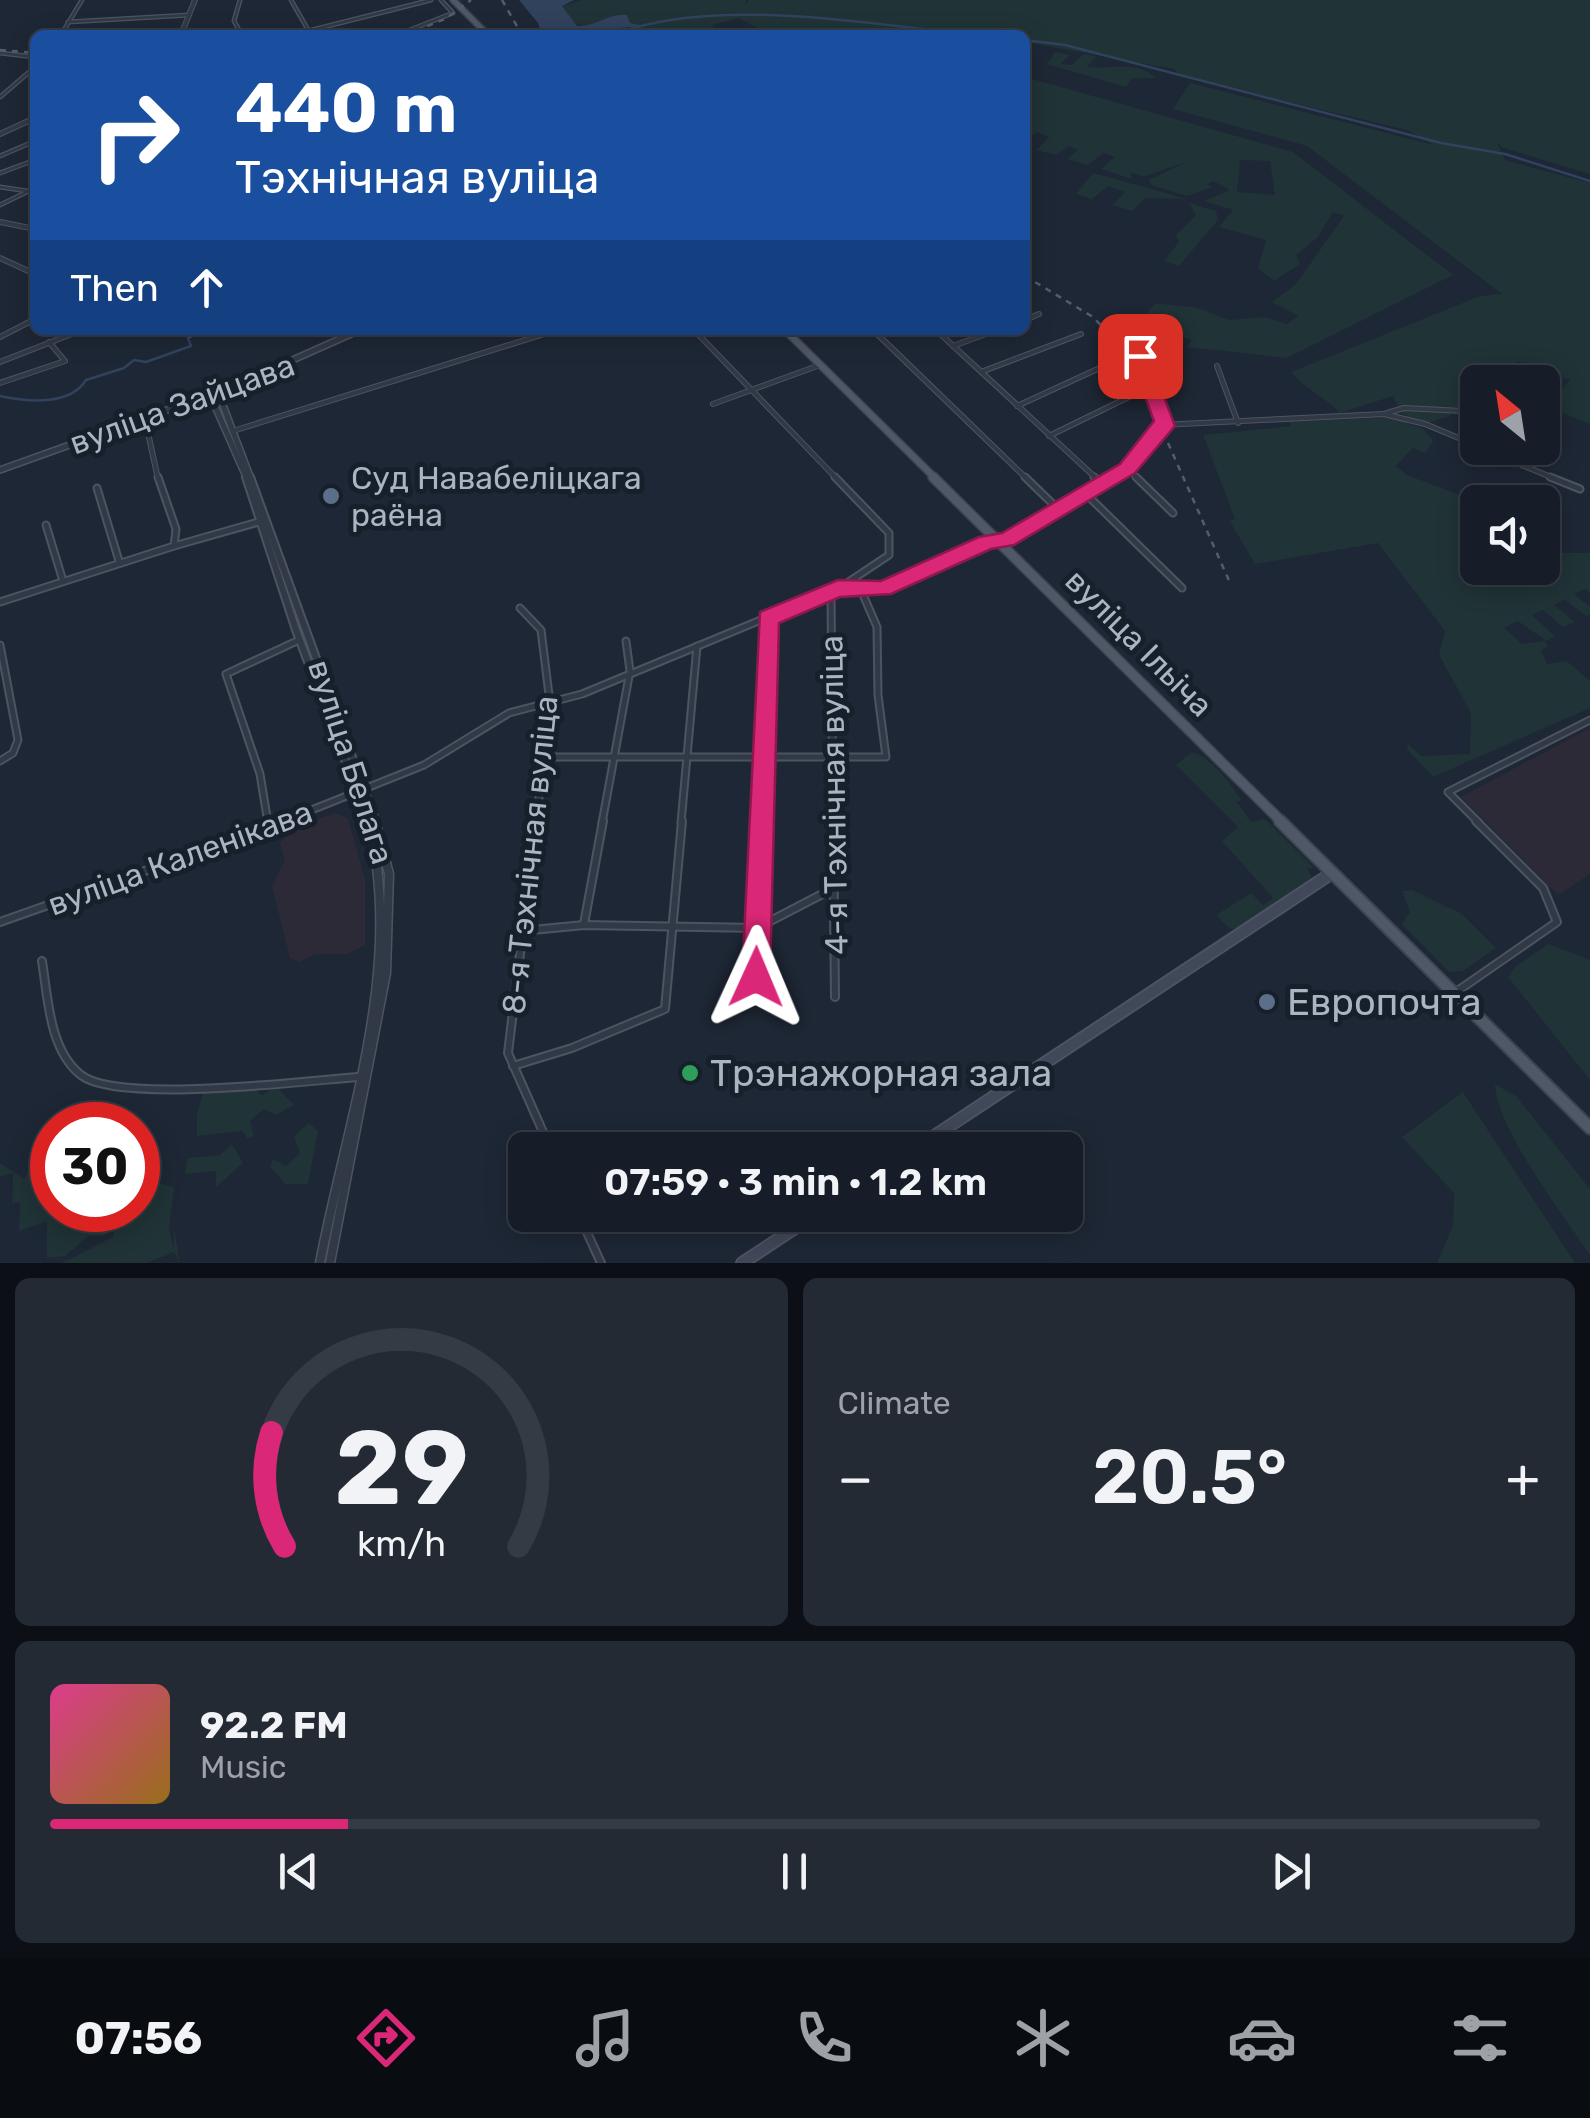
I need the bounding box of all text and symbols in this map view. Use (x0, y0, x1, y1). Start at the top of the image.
text: 440 m (235, 67, 457, 150)
icon: right (70, 70, 200, 200)
text: Тэхнічная вуліца (235, 151, 599, 204)
icon: ahead (179, 260, 234, 315)
text: Then (70, 265, 159, 311)
pin (1098, 314, 1183, 399)
icon: arrive (1113, 329, 1168, 384)
street label: вуліца Зайцава (65, 346, 299, 462)
north arrow (1460, 365, 1560, 465)
map controls (1460, 365, 1560, 585)
place label: Суд Навабеліцкага раёна (351, 459, 642, 534)
marker: Суд Навабеліцкага раёна (320, 485, 342, 507)
button: sound (1460, 485, 1560, 585)
street label: вуліца Ільіча (1058, 562, 1220, 724)
street label: 4-я Тэхнічная вуліца (812, 635, 856, 955)
street label: вуліца Белага (300, 655, 402, 869)
street label: 8-я Тэхнічная вуліца (494, 694, 566, 1016)
street label: вуліца Каленікава (43, 793, 317, 923)
position arrow (704, 925, 808, 1029)
place label: Европочта (1287, 979, 1481, 1025)
marker: Европочта (1256, 991, 1278, 1013)
place label: Трэнажорная зала (710, 1050, 1052, 1096)
marker: Трэнажорная зала (679, 1062, 701, 1084)
speed limit sign: 30 (30, 1102, 160, 1232)
text: 07:59 · 3 min · 1.2 km (604, 1159, 987, 1205)
text: Climate (838, 1384, 951, 1422)
text: 29 (334, 1407, 468, 1530)
text: 20.5° (1092, 1433, 1287, 1522)
text: − (838, 1446, 873, 1511)
text: + (1506, 1446, 1540, 1511)
text: km/h (357, 1523, 446, 1565)
text: 92.2 FM (200, 1702, 348, 1748)
text: Music (200, 1748, 286, 1786)
icon: previous (271, 1844, 326, 1899)
icon: pause (767, 1844, 822, 1899)
icon: next (1264, 1844, 1319, 1899)
icon: directions (351, 2003, 421, 2073)
icon: music (570, 2003, 640, 2073)
icon: phone (789, 2003, 859, 2073)
icon: climate (1008, 2003, 1078, 2073)
icon: car (1227, 2003, 1297, 2073)
icon: filters (1445, 2003, 1515, 2073)
text: 07:56 (74, 2012, 202, 2065)

